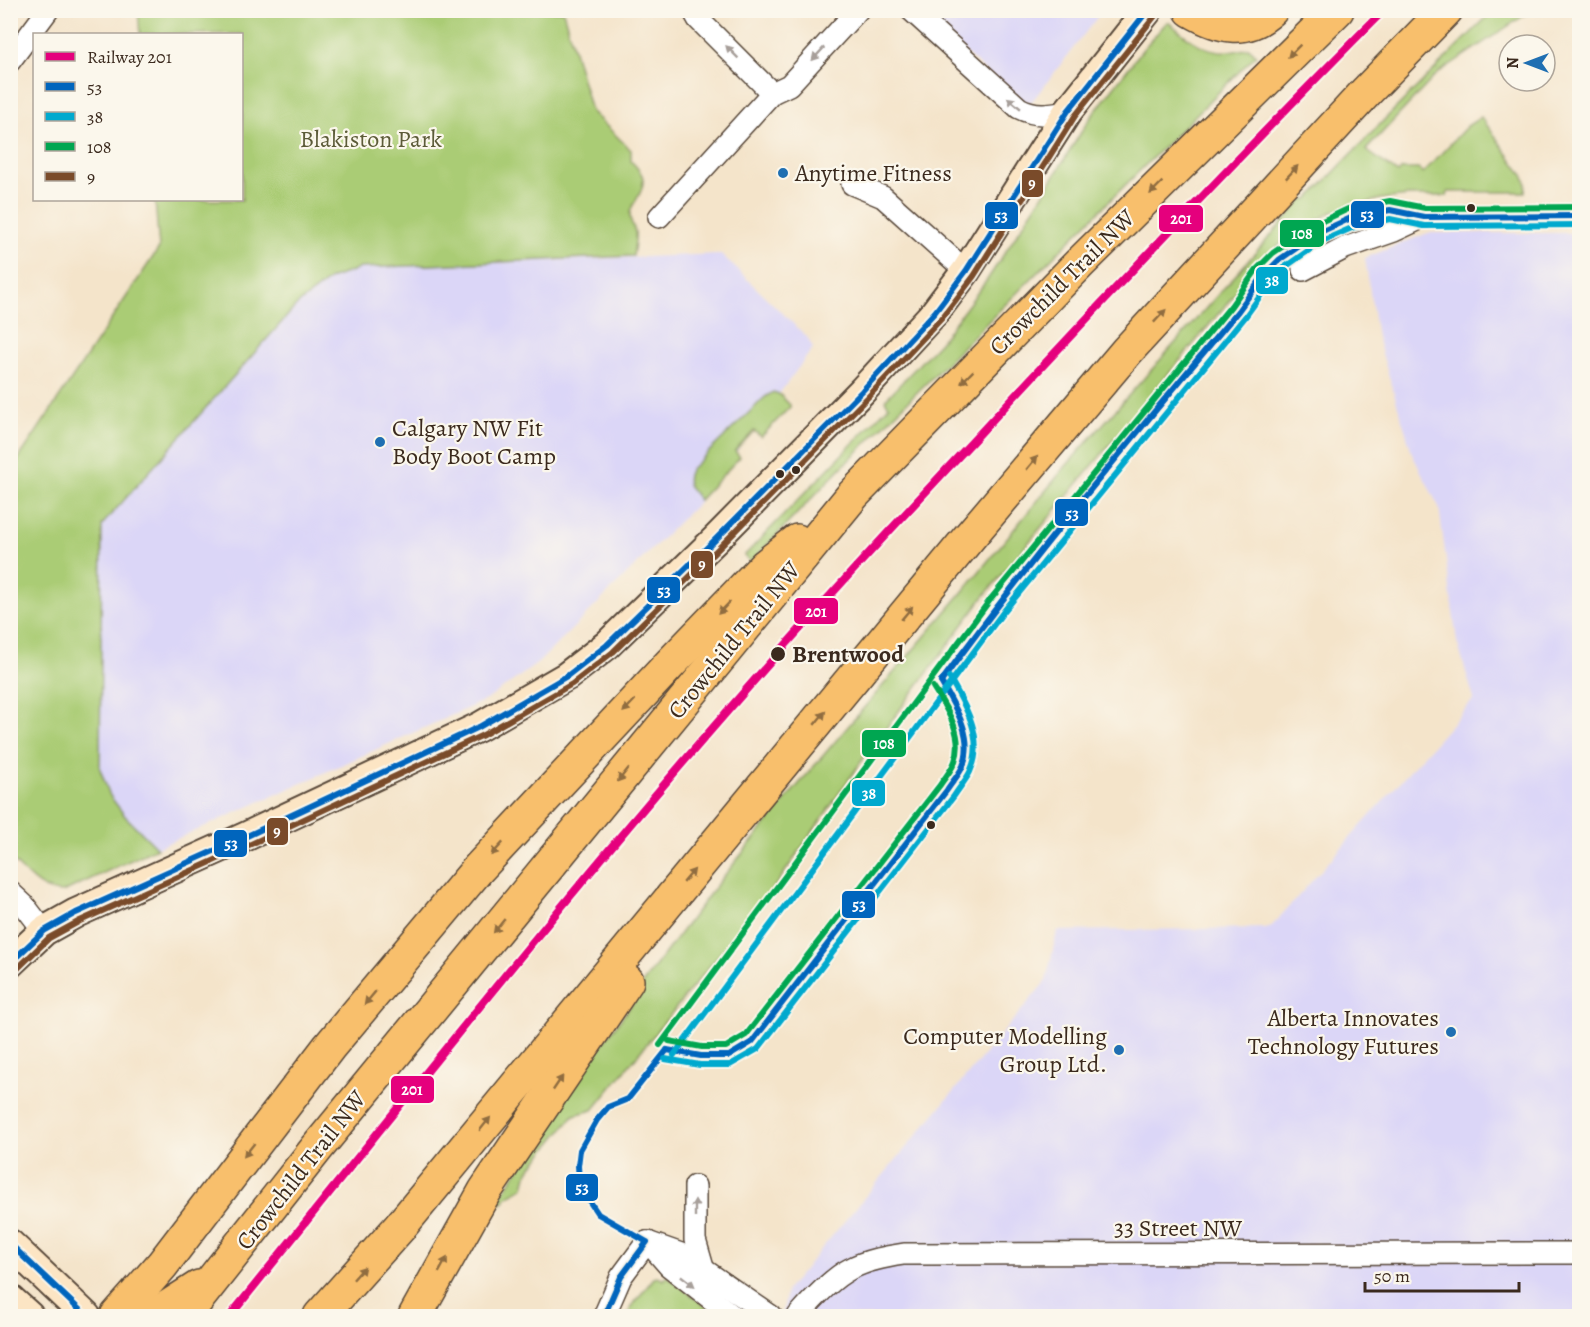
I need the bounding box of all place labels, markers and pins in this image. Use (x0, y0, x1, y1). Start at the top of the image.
place label: Anytime Fitness (794, 157, 952, 189)
marker: Anytime Fitness (776, 166, 790, 180)
unlabelled marker (1465, 202, 1477, 214)
place label: Calgary NW Fit Body Boot Camp (392, 412, 556, 472)
marker: Calgary NW Fit Body Boot Camp (373, 435, 387, 449)
unlabelled marker (790, 464, 802, 476)
unlabelled marker (774, 468, 786, 480)
place label: Brentwood (792, 638, 904, 670)
marker: Brentwood (769, 645, 787, 663)
unlabelled marker (925, 819, 937, 831)
place label: Alberta Innovates Technology Futures (1248, 1002, 1439, 1062)
place label: Computer Modelling Group Ltd. (903, 1020, 1107, 1080)
marker: Alberta Innovates Technology Futures (1444, 1025, 1458, 1039)
marker: Computer Modelling Group Ltd. (1112, 1043, 1126, 1057)

